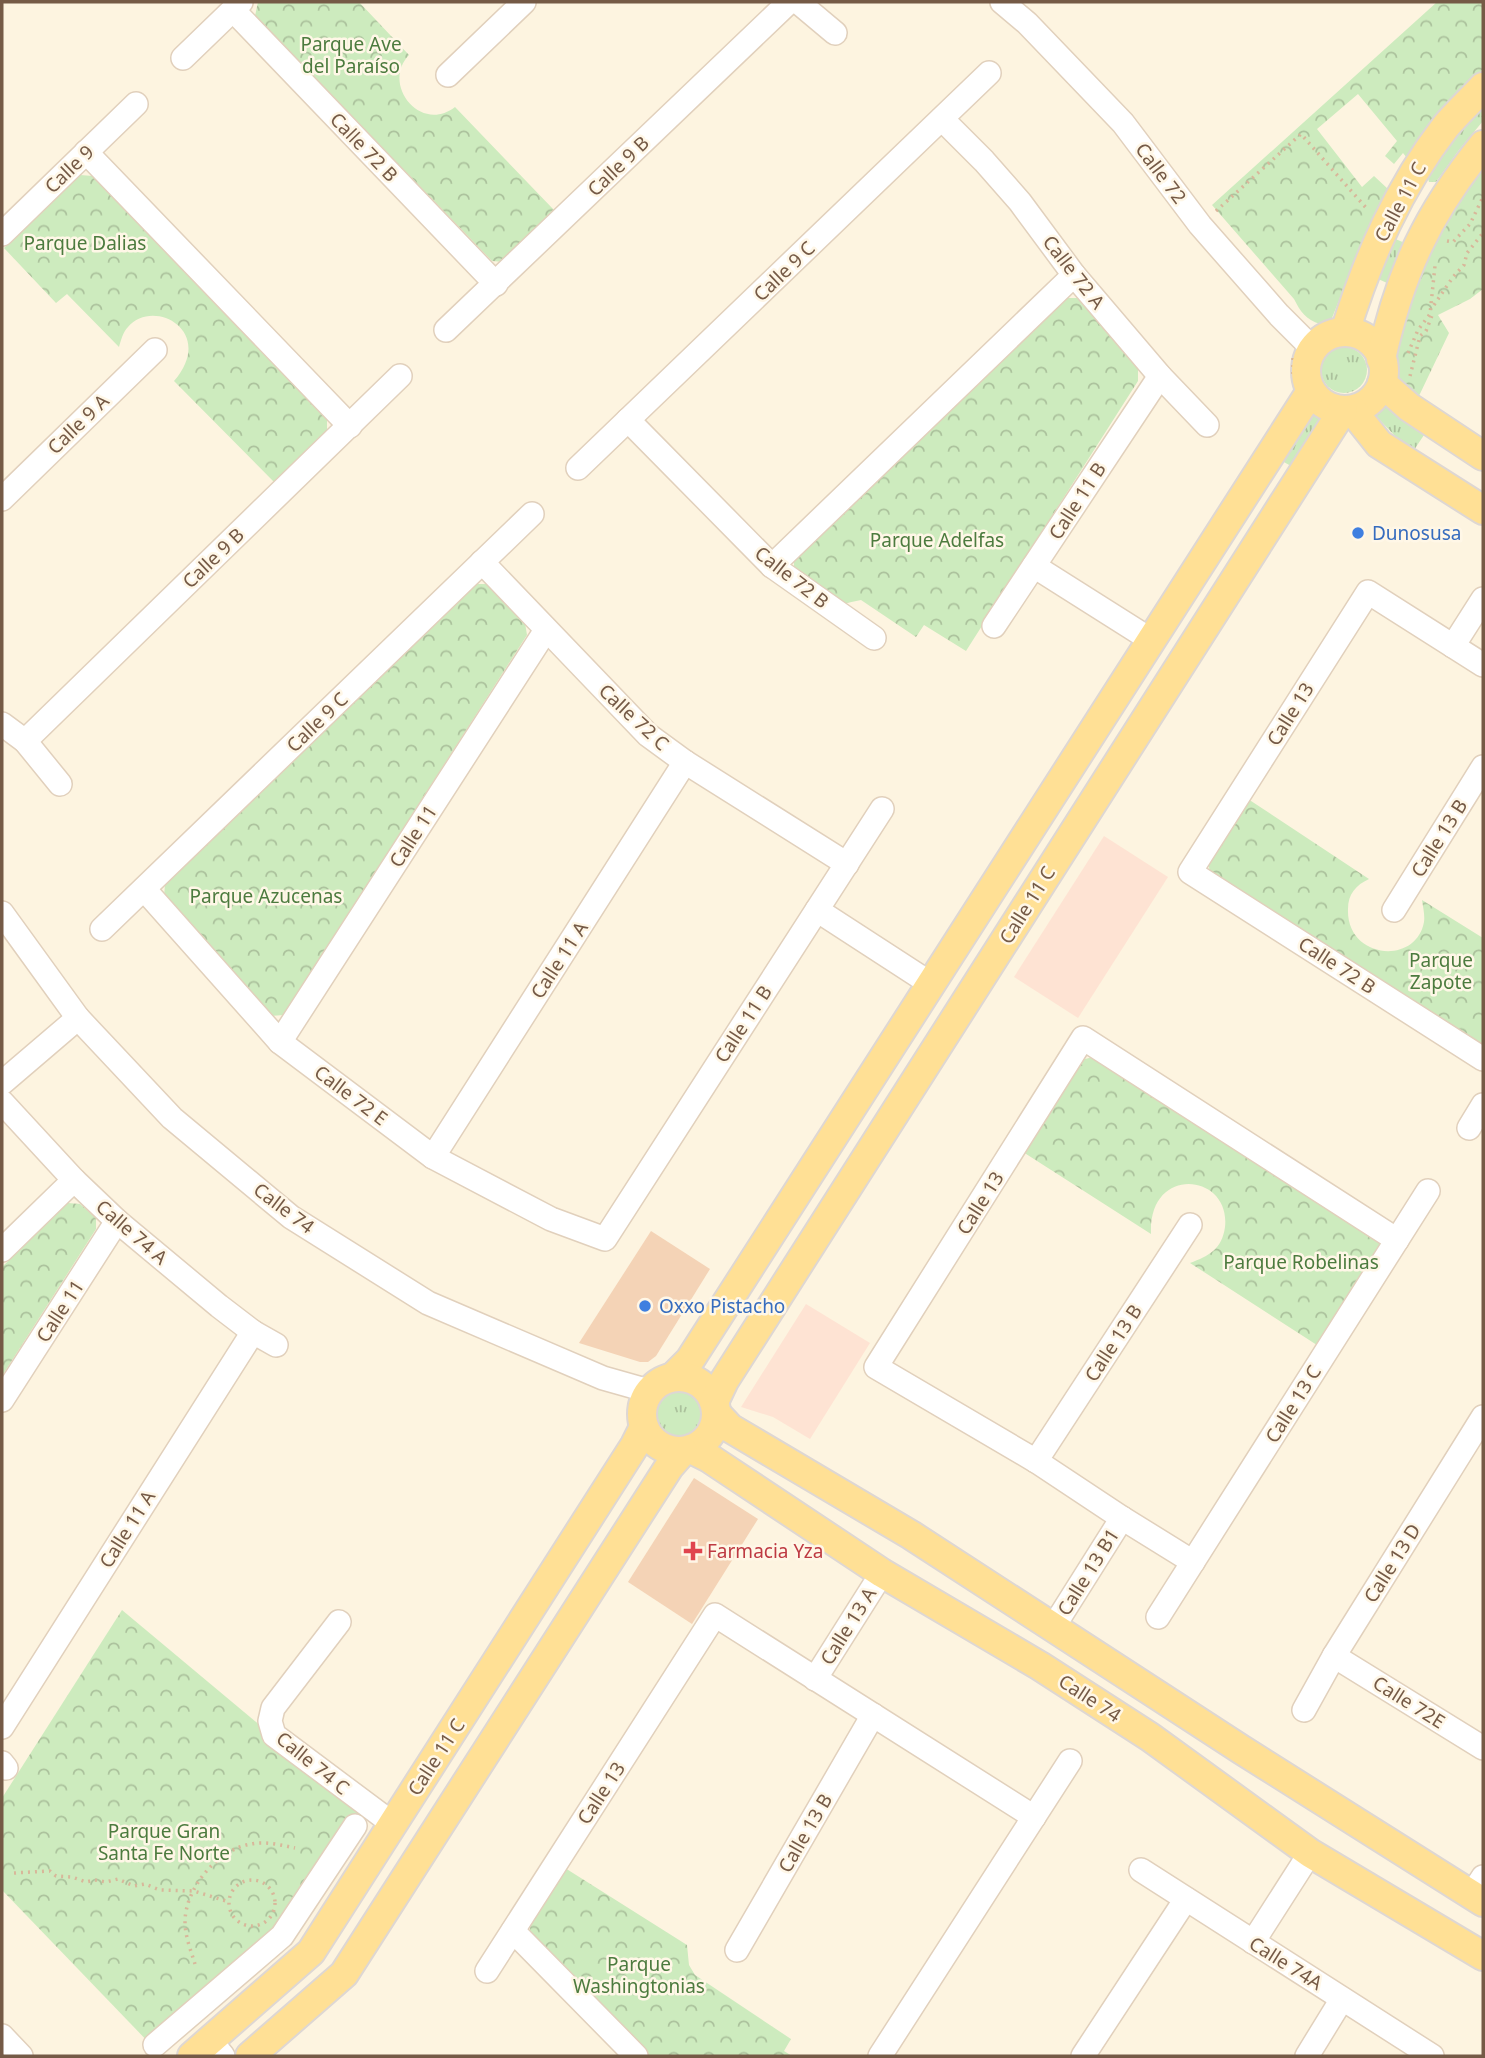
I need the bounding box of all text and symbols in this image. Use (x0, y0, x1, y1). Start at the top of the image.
park label: Parque Ave del Paraíso (300, 31, 402, 79)
street label: Calle 72 B (324, 107, 404, 187)
street label: Calle 9 B (582, 130, 654, 202)
street label: Calle 72 (1130, 137, 1192, 209)
street label: Calle 9 (39, 139, 99, 199)
street label: Calle 11 C (1368, 158, 1432, 246)
park label: Parque Dalias (24, 230, 146, 256)
street label: Calle 72 A (1037, 230, 1112, 315)
street label: Calle 9 C (748, 235, 820, 307)
street label: Calle 9 A (42, 388, 115, 460)
street label: Calle 11 B (1042, 457, 1112, 545)
place label: Dunosusa (1372, 520, 1461, 546)
street label: Calle 9 B (177, 522, 249, 594)
marker: Dunosusa (1350, 525, 1366, 541)
park label: Parque Adelfas (870, 527, 1004, 553)
street label: Calle 72 B (750, 540, 834, 614)
street label: Calle 13 (1260, 677, 1320, 751)
street label: Calle 72 C (593, 678, 675, 756)
street label: Calle 9 C (281, 686, 353, 758)
street label: Calle 13 B (1405, 794, 1473, 882)
street label: Calle 11 (383, 800, 443, 872)
street label: Calle 11 C (993, 861, 1061, 949)
park label: Parque Azucenas (190, 883, 342, 909)
street label: Calle 11 A (524, 916, 594, 1004)
street label: Calle 72 B (1293, 930, 1381, 1000)
park label: Parque Zapote (1409, 947, 1473, 995)
street label: Calle 11 B (708, 980, 778, 1068)
street label: Calle 72 E (309, 1059, 393, 1131)
street label: Calle 13 (950, 1166, 1010, 1240)
street label: Calle 74 (248, 1177, 320, 1239)
street label: Calle 74 A (91, 1194, 174, 1271)
park label: Parque Robelinas (1223, 1249, 1379, 1275)
street label: Calle 11 (30, 1275, 90, 1347)
place label: Oxxo Pistacho (659, 1293, 785, 1319)
marker: Oxxo Pistacho (637, 1298, 653, 1314)
street label: Calle 13 B (1078, 1299, 1148, 1387)
street label: Calle 13 C (1259, 1360, 1327, 1448)
street label: Calle 11 A (93, 1485, 162, 1573)
street label: Calle 13 D (1357, 1519, 1427, 1607)
street label: Calle 13 B1 (1051, 1524, 1125, 1620)
place label: Farmacia Yza (707, 1538, 823, 1564)
marker: Farmacia Yza (685, 1543, 701, 1559)
street label: Calle 13 A (814, 1582, 883, 1670)
street label: Calle 74 (1054, 1668, 1126, 1728)
street label: Calle 72E (1368, 1670, 1450, 1734)
street label: Calle 11 C (401, 1714, 471, 1800)
street label: Calle 74 C (271, 1726, 355, 1800)
street label: Calle 13 (571, 1757, 631, 1829)
street label: Calle 13 B (772, 1789, 838, 1877)
park label: Parque Gran Santa Fe Norte (98, 1818, 230, 1866)
street label: Calle 74A (1244, 1930, 1328, 1996)
park label: Parque Washingtonias (573, 1951, 705, 1999)

